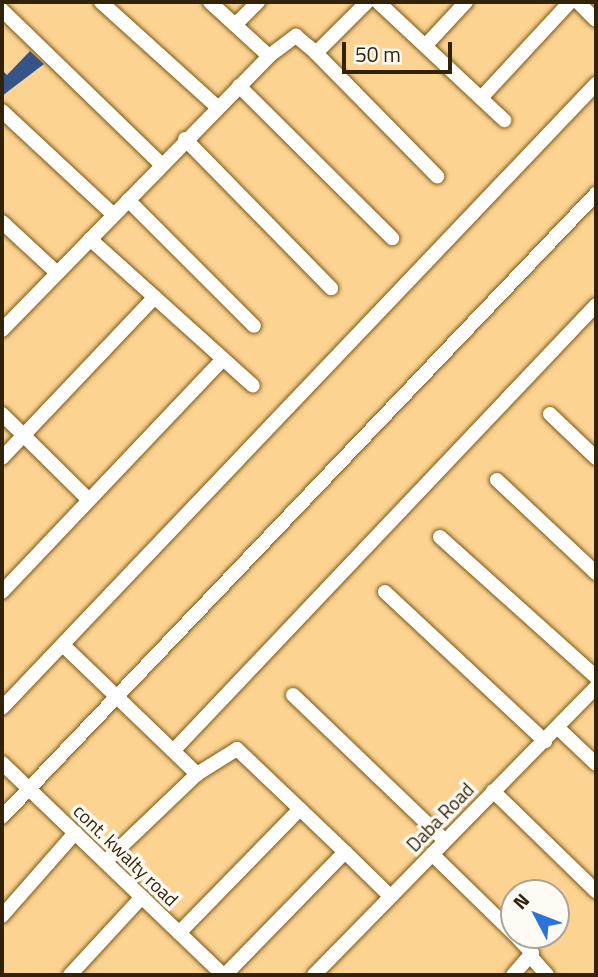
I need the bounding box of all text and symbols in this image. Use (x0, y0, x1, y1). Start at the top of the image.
scale bar (346, 28, 456, 72)
text: 50 m (355, 38, 401, 70)
street label: Daba Road (402, 778, 478, 856)
street label: cont. kwalty road (69, 799, 183, 911)
north arrow (500, 879, 570, 949)
text: N (505, 886, 536, 916)

